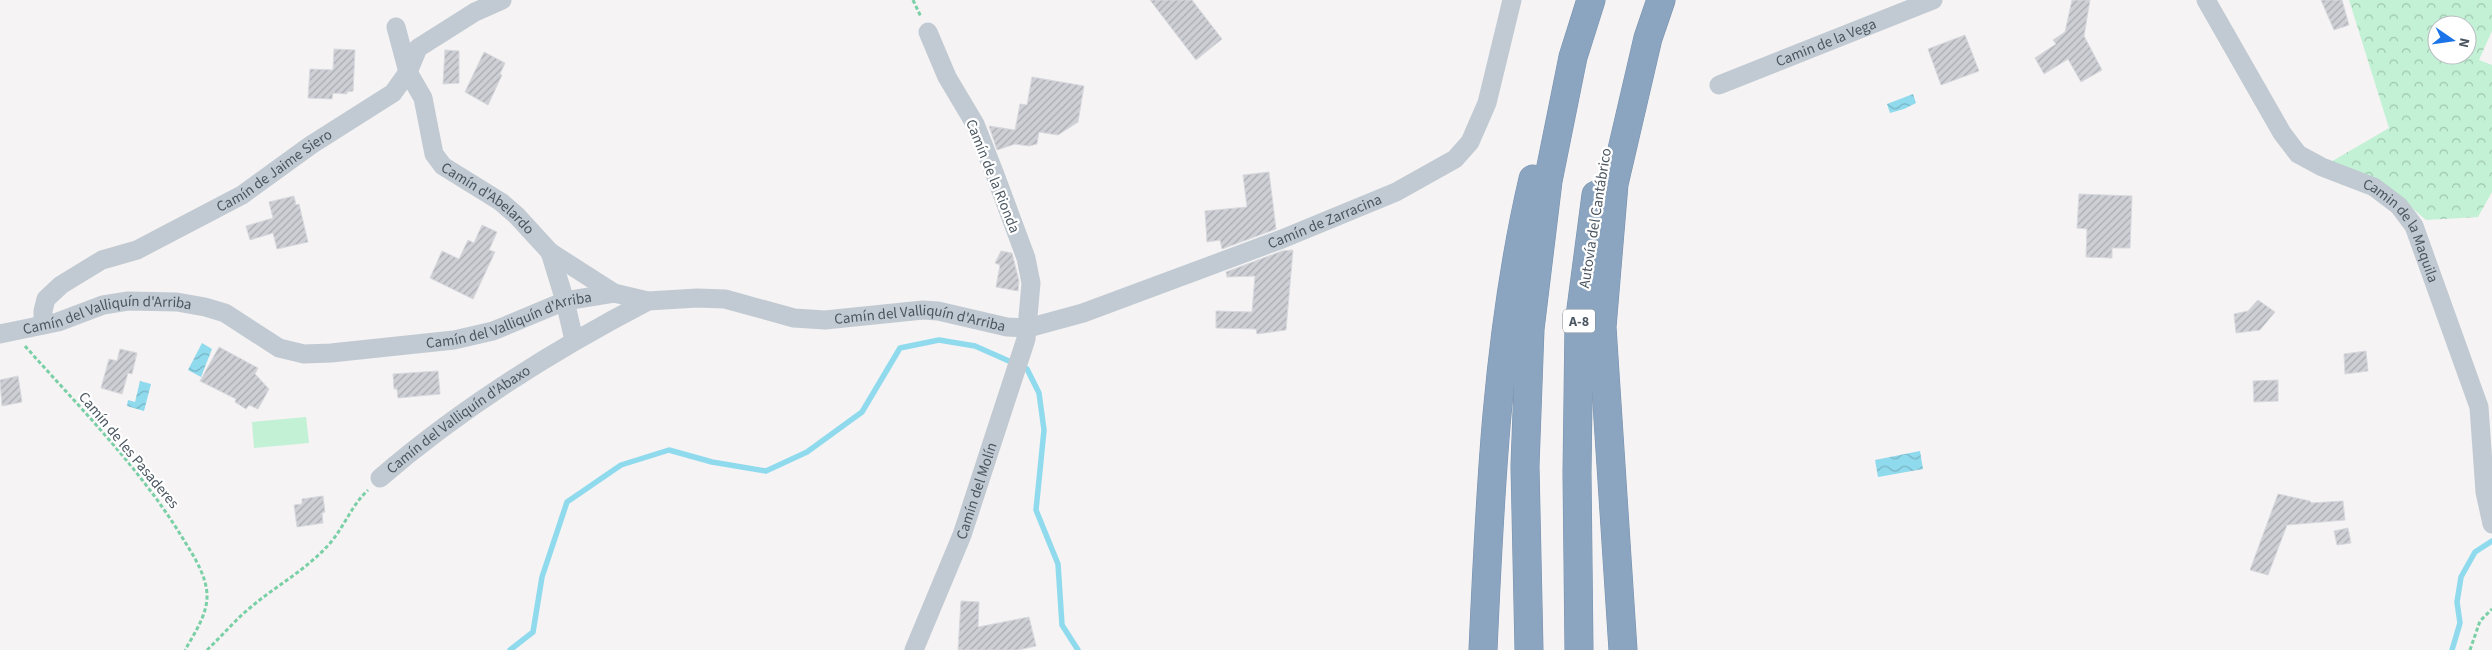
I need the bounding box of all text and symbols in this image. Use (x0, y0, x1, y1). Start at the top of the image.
street label: Camin de la Vega (1773, 14, 1879, 72)
north arrow (2427, 15, 2477, 65)
text: N (2453, 36, 2474, 49)
street label: Camín de la Rionda (960, 116, 1025, 236)
street label: Camín de Jaime Siero (213, 124, 336, 218)
street label: Autovía del Cantábrico (1574, 147, 1617, 290)
street label: Camín d'Abelardo (437, 157, 539, 239)
street label: Camin de la Maquila (2360, 174, 2443, 286)
street label: Camín de Zarracina (1265, 189, 1385, 254)
street label: Camín del Valliquín d'Arriba (425, 287, 593, 354)
street label: Camín del Valliquín d'Arriba (21, 291, 193, 340)
street label: Camín del Valliquín d'Arriba (833, 300, 1007, 337)
road number: A-8 (1563, 310, 1595, 332)
street label: Camín del Valliquín d'Abaxo (382, 360, 535, 479)
street label: Camín de les Pasaderes (73, 387, 184, 513)
street label: Camín del Molín (951, 440, 1003, 542)

